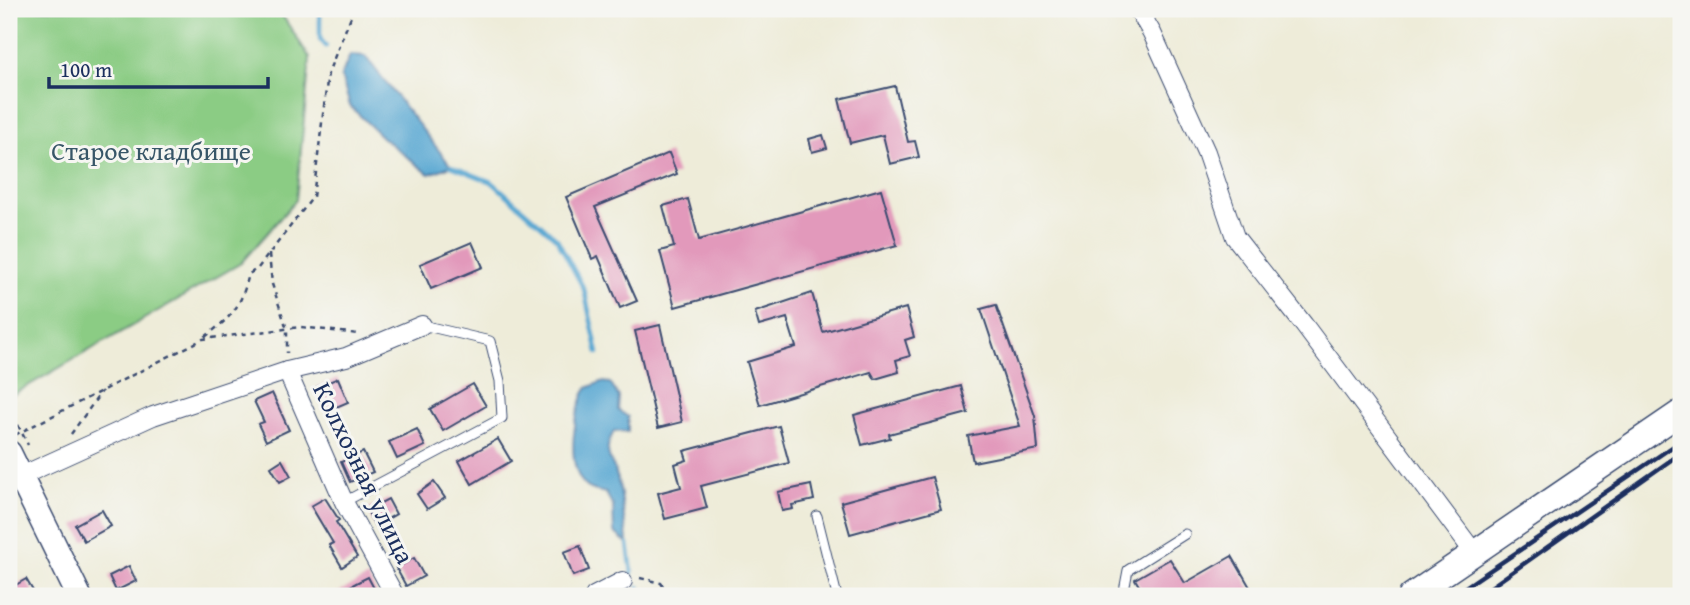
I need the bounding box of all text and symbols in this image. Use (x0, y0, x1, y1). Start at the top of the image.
scale bar (49, 46, 268, 90)
text: 100 m (60, 54, 112, 85)
park label: Старое кладбище (51, 131, 251, 170)
street label: Колхозная улица (304, 375, 426, 571)

